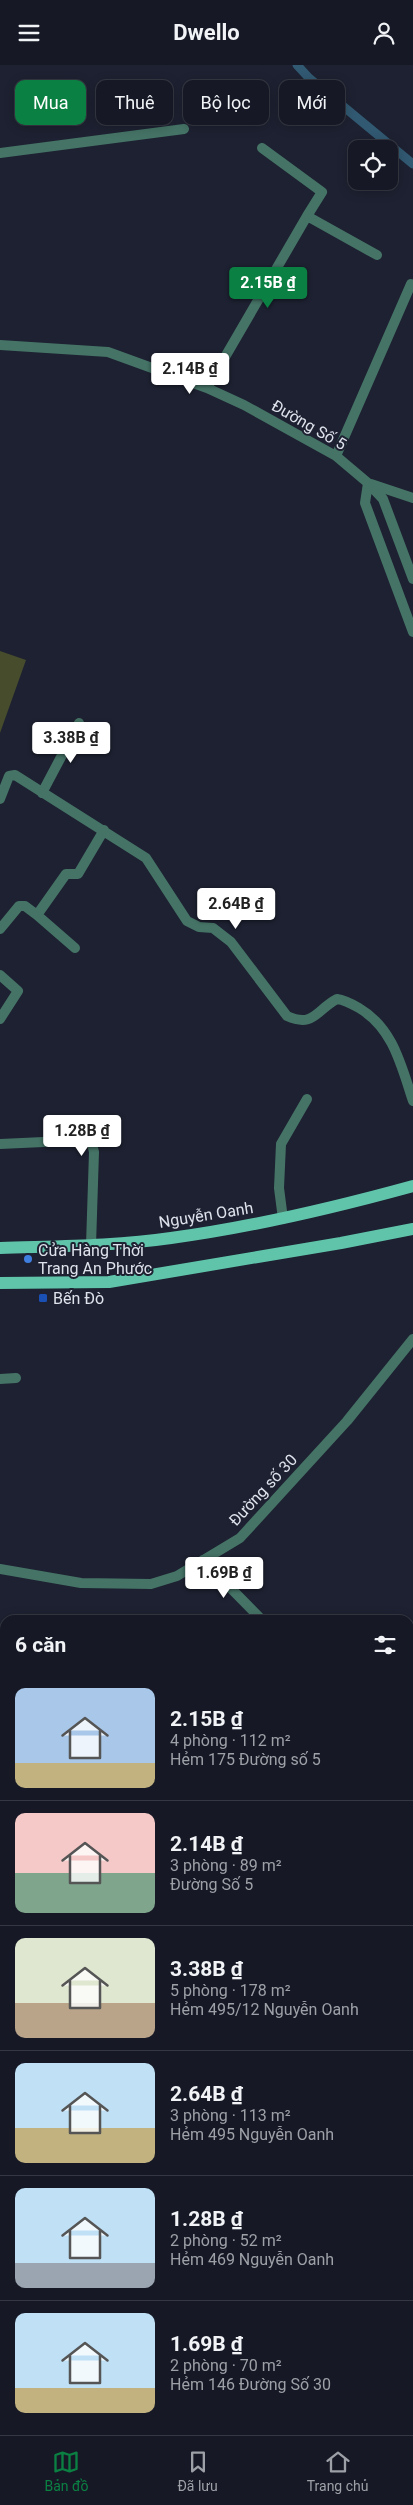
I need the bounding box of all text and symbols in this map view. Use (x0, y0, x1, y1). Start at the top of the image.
icon: menu (15, 19, 43, 47)
icon: person (370, 19, 398, 47)
text: Dwello (173, 20, 240, 45)
chip: Mua (15, 80, 86, 125)
chip: Thuê (96, 80, 173, 125)
chip: Bộ lọc (183, 80, 269, 125)
chip: Mới (279, 80, 345, 125)
map controls (348, 140, 398, 190)
button: locate (348, 140, 398, 190)
pin: 2.15B ₫ (222, 267, 314, 309)
text: 2.15B ₫ (240, 273, 296, 292)
pin: 2.14B ₫ (144, 353, 236, 395)
text: 2.14B ₫ (162, 359, 218, 378)
street label: Đường Số 5 (268, 396, 350, 454)
pin: 3.38B ₫ (25, 721, 117, 764)
text: 3.38B ₫ (43, 728, 99, 747)
pin: 2.64B ₫ (190, 887, 282, 930)
text: 2.64B ₫ (208, 894, 264, 913)
pin: 1.28B ₫ (36, 1115, 128, 1157)
text: 1.28B ₫ (54, 1121, 110, 1140)
street label: Nguyễn Oanh (157, 1198, 255, 1232)
place label: Cửa Hàng Thời Trang An Phước (38, 1241, 152, 1278)
marker: Cửa Hàng Thời Trang An Phước (22, 1253, 34, 1265)
place label: Bến Đò (53, 1289, 104, 1308)
marker: Bến Đò (37, 1292, 49, 1304)
street label: Đường số 30 (225, 1450, 301, 1530)
pin: 1.69B ₫ (178, 1557, 270, 1599)
text: 1.69B ₫ (196, 1563, 252, 1582)
icon: filters (371, 1631, 399, 1659)
text: 6 căn (15, 1633, 66, 1657)
text: 2.15B ₫ (170, 1707, 243, 1731)
icon: home (55, 1708, 115, 1768)
text: 4 phòng · 112 m² (170, 1731, 291, 1750)
text: Hẻm 175 Đường số 5 (170, 1750, 321, 1769)
text: 2.14B ₫ (170, 1832, 243, 1856)
icon: home (55, 1833, 115, 1893)
text: 3 phòng · 89 m² (170, 1856, 282, 1875)
text: Đường Số 5 (170, 1875, 253, 1894)
text: 3.38B ₫ (170, 1957, 243, 1981)
icon: home (55, 1958, 115, 2018)
text: 5 phòng · 178 m² (170, 1981, 291, 2000)
text: Hẻm 495/12 Nguyễn Oanh (170, 2000, 359, 2019)
text: 2.64B ₫ (170, 2082, 243, 2106)
icon: home (55, 2083, 115, 2143)
text: 3 phòng · 113 m² (170, 2106, 291, 2125)
text: Hẻm 495 Nguyễn Oanh (170, 2125, 334, 2144)
text: 1.28B ₫ (170, 2207, 243, 2231)
icon: home (55, 2208, 115, 2268)
text: 2 phòng · 52 m² (170, 2231, 282, 2250)
text: Hẻm 469 Nguyễn Oanh (170, 2250, 334, 2269)
text: 1.69B ₫ (170, 2332, 243, 2356)
icon: home (55, 2333, 115, 2393)
text: 2 phòng · 70 m² (170, 2356, 282, 2375)
text: Hẻm 146 Đường Số 30 (170, 2375, 331, 2394)
tab: Bản đồ (45, 2448, 88, 2494)
tab: Đã lưu (177, 2448, 218, 2494)
tab: Trang chủ (307, 2448, 368, 2494)

